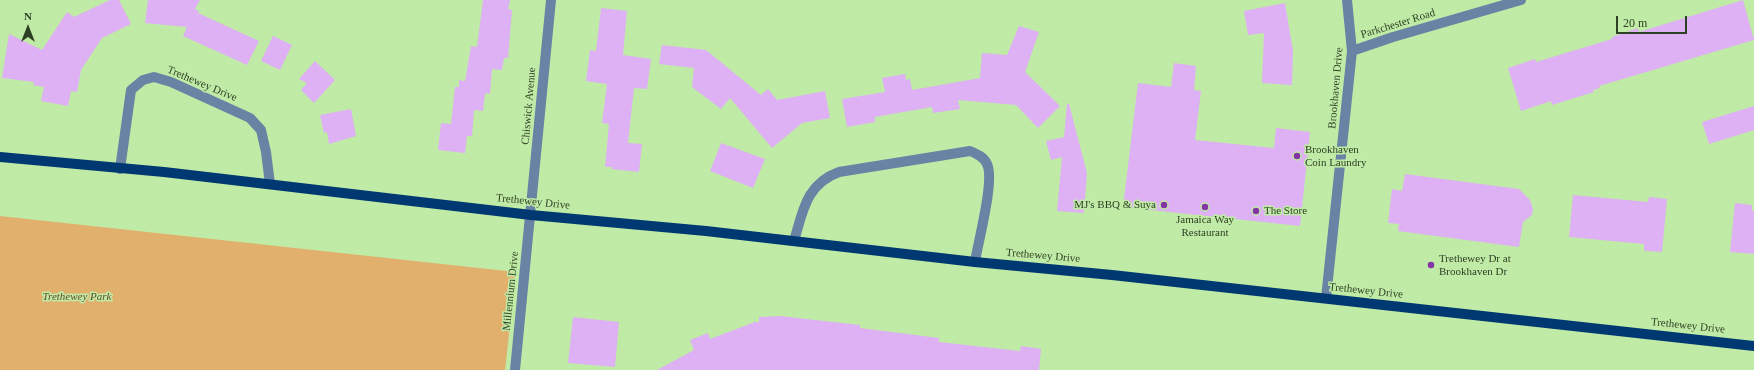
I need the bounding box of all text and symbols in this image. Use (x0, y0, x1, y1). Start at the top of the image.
street label: Parkchester Road (1359, 6, 1437, 42)
north arrow (8, 8, 48, 48)
scale bar (1618, 8, 1689, 34)
text: N (24, 10, 32, 22)
text: 20 m (1623, 16, 1647, 30)
street label: Brookhaven Drive (1326, 47, 1346, 129)
street label: Trethewey Drive (165, 63, 239, 105)
street label: Chiswick Avenue (519, 67, 539, 145)
place label: Brookhaven Coin Laundry (1305, 143, 1366, 169)
marker: Brookhaven Coin Laundry (1292, 151, 1302, 161)
street label: Trethewey Drive (495, 192, 571, 212)
place label: MJ's BBQ & Suya (1074, 198, 1156, 212)
marker: MJ's BBQ & Suya (1159, 200, 1169, 210)
marker: Jamaica Way Restaurant (1200, 202, 1210, 212)
place label: The Store (1264, 204, 1307, 218)
marker: The Store (1251, 206, 1261, 216)
place label: Jamaica Way Restaurant (1176, 213, 1234, 239)
street label: Trethewey Drive (1005, 246, 1081, 266)
street label: Millennium Drive (500, 251, 522, 331)
place label: Trethewey Dr at Brookhaven Dr (1439, 252, 1511, 278)
marker: Trethewey Dr at Brookhaven Dr (1426, 260, 1436, 270)
street label: Trethewey Drive (1328, 281, 1404, 301)
park label: Trethewey Park (43, 290, 111, 304)
street label: Trethewey Drive (1650, 316, 1726, 336)

